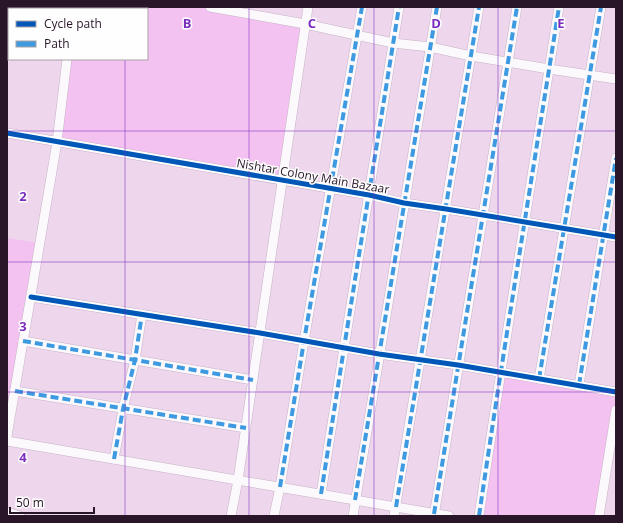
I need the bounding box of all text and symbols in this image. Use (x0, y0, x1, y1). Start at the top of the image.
legend (8, 8, 148, 60)
text: B (183, 14, 192, 32)
text: C (308, 14, 316, 32)
text: D (431, 14, 441, 32)
text: E (557, 14, 565, 32)
text: Cycle path (44, 15, 102, 32)
text: Path (44, 35, 70, 52)
street label: Nishtar Colony Main Bazaar (235, 154, 391, 198)
text: 2 (19, 187, 27, 205)
text: 3 (19, 317, 27, 335)
text: 4 (19, 448, 27, 466)
scale bar (10, 489, 94, 515)
text: 50 m (16, 494, 44, 511)

